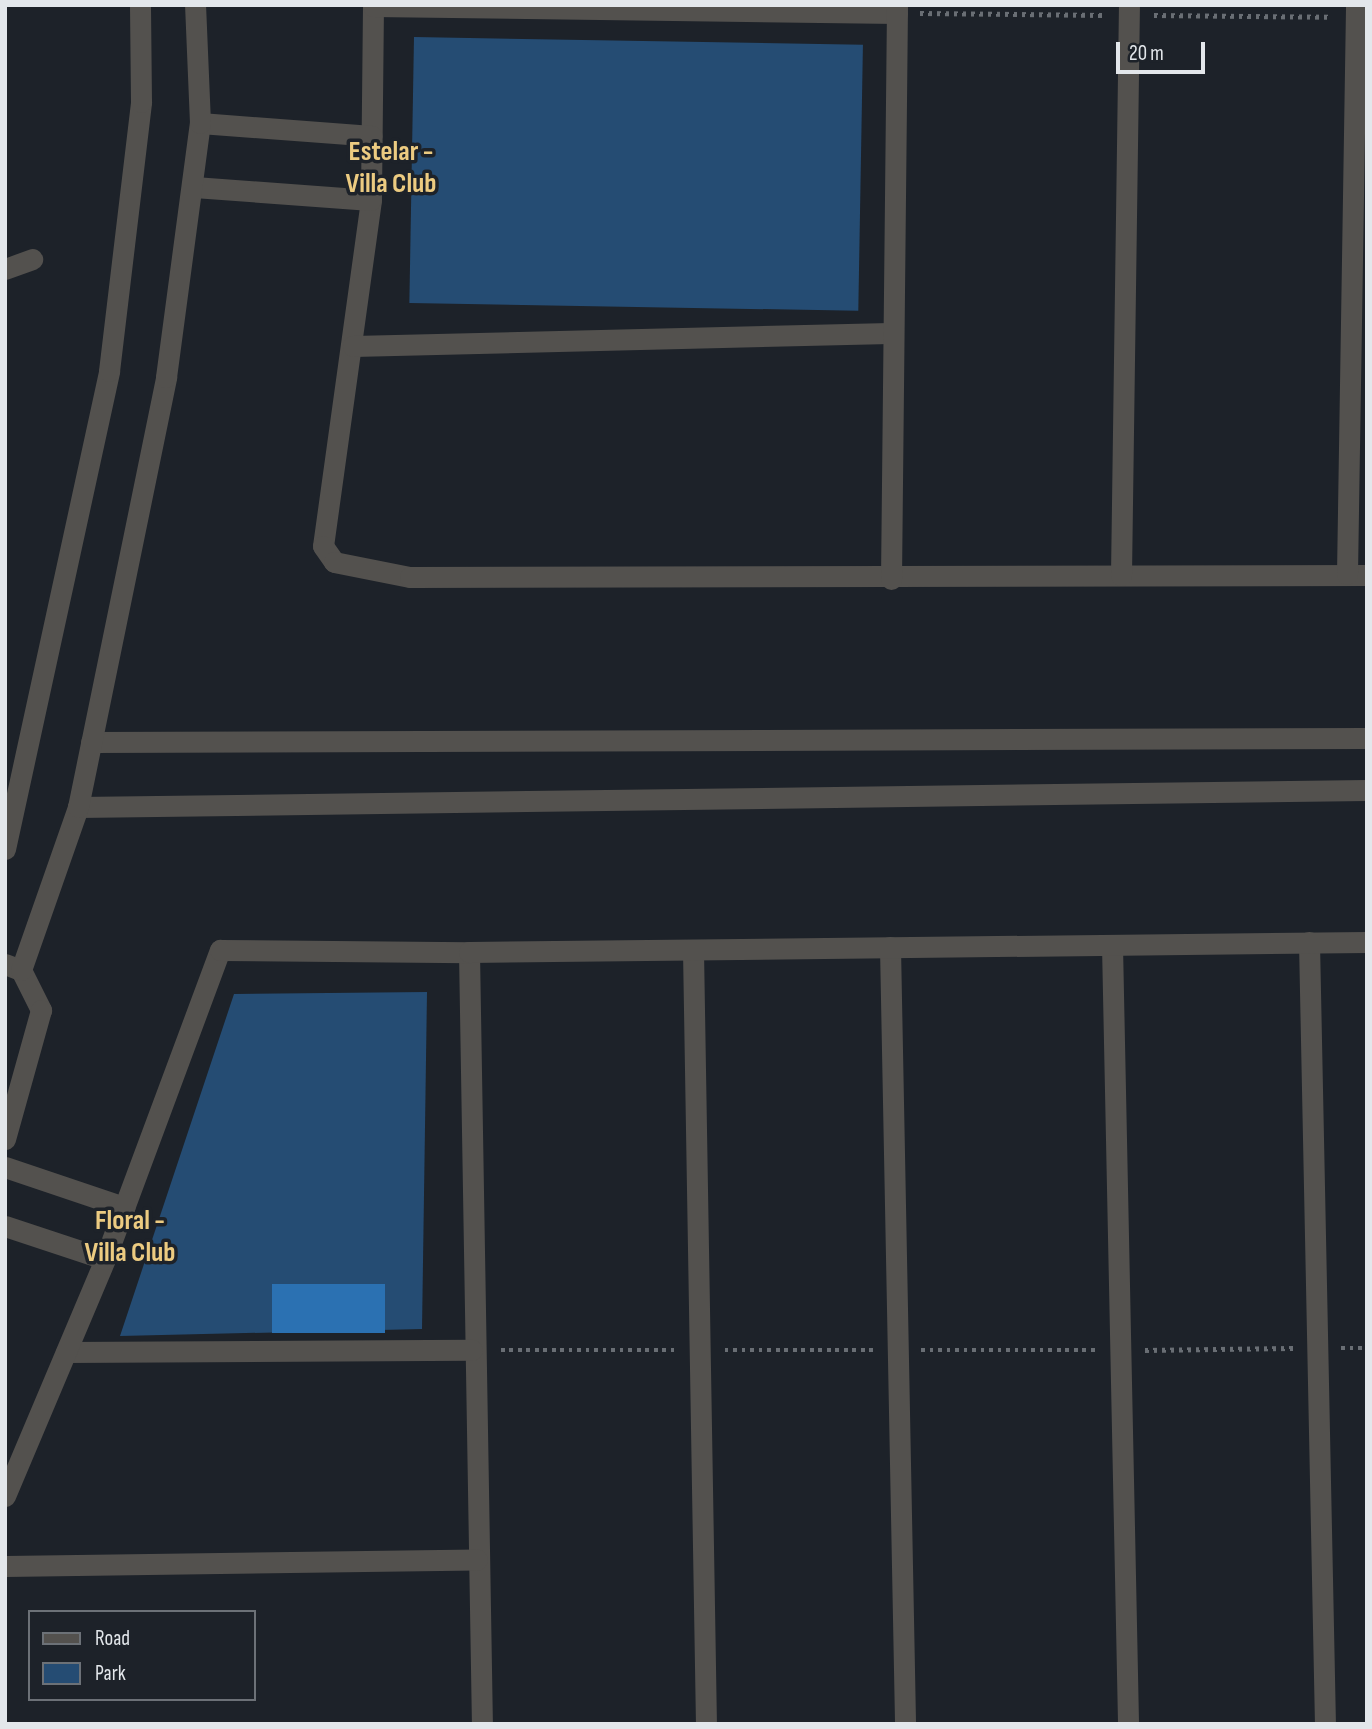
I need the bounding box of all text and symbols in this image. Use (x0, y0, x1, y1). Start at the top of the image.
scale bar (1120, 28, 1209, 72)
text: 20 m (1129, 41, 1164, 66)
district label: Estelar - Villa Club (345, 135, 437, 201)
district label: Floral - Villa Club (84, 1204, 176, 1270)
legend (28, 1610, 256, 1701)
text: Road (95, 1626, 130, 1651)
text: Park (95, 1661, 126, 1686)

